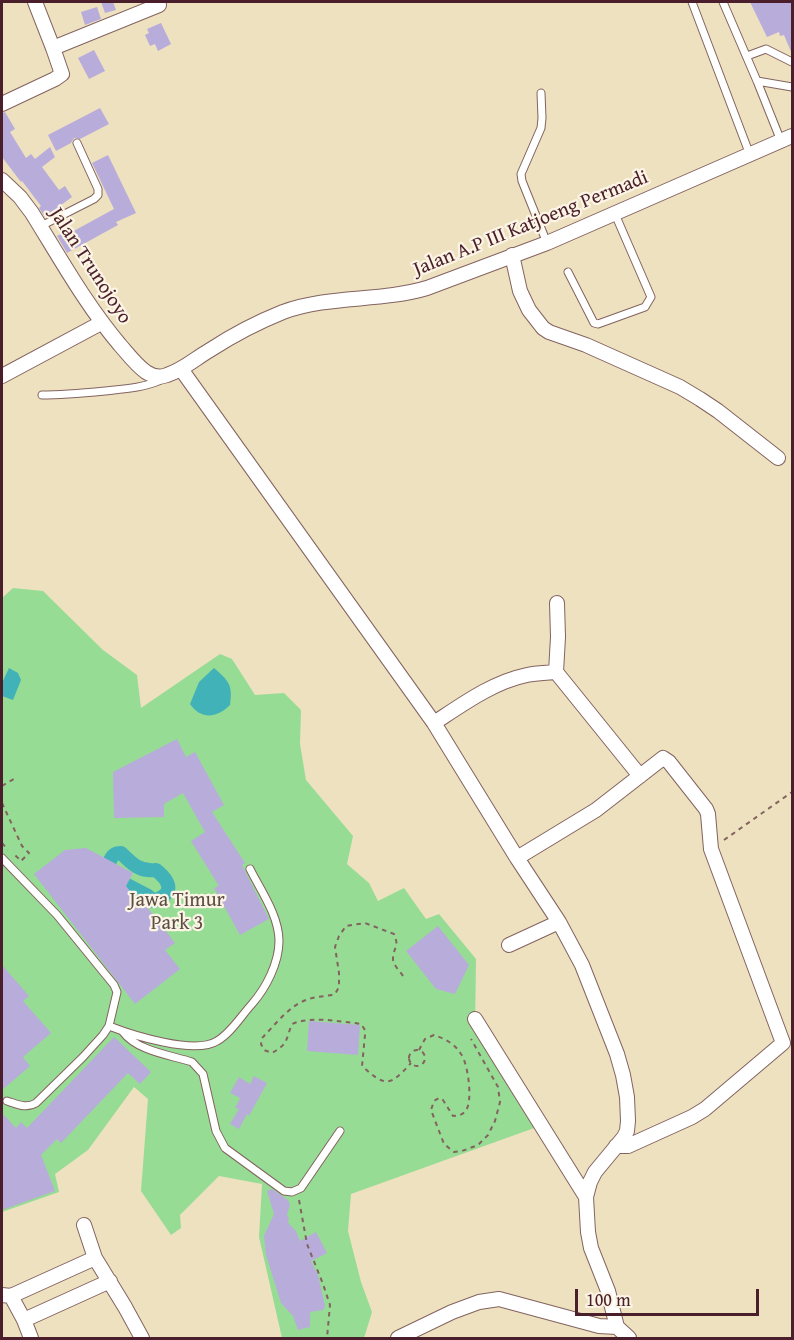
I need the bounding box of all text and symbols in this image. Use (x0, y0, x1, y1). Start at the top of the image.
street label: Jalan A.P III Katjoeng Permadi (410, 166, 652, 282)
street label: Jalan Trunojoyo (44, 203, 136, 329)
park label: Jawa Timur Park 3 (129, 889, 225, 936)
scale bar (578, 1277, 762, 1315)
text: 100 m (586, 1286, 631, 1313)

